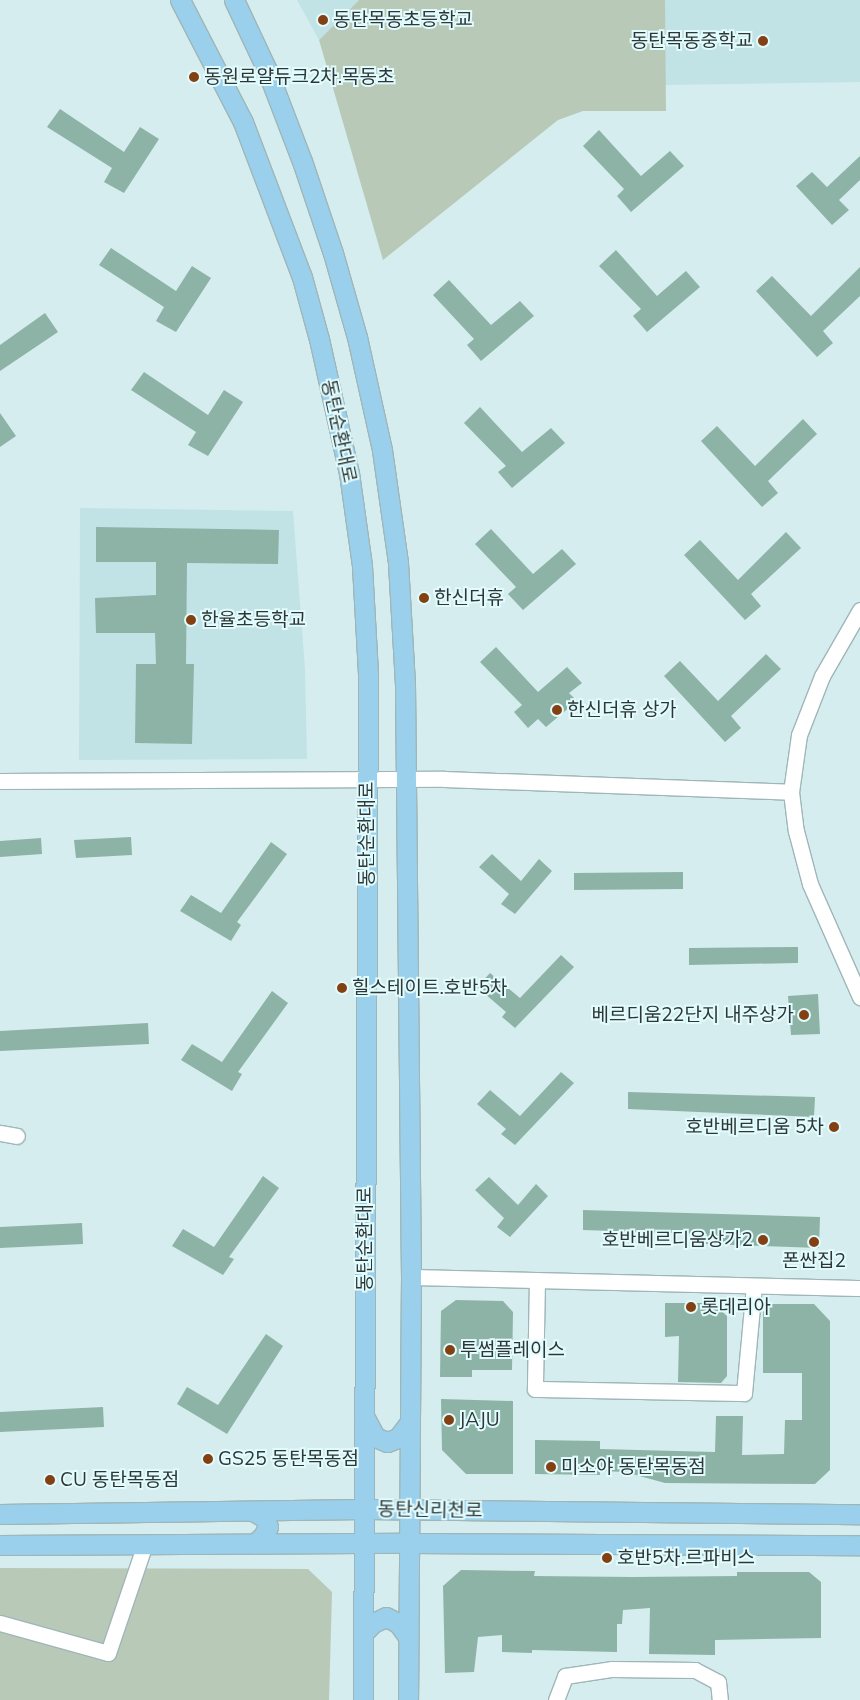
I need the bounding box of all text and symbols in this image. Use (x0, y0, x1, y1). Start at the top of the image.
place label: 동탄목동초등학교 (333, 9, 473, 31)
marker: 동탄목동초등학교 (317, 14, 329, 26)
place label: 동탄목동중학교 (631, 30, 753, 52)
marker: 동탄목동중학교 (757, 35, 769, 47)
place label: 동원로얄듀크2차.목동초 (204, 66, 395, 88)
marker: 동원로얄듀크2차.목동초 (188, 71, 200, 83)
street label: 동탄순환대로 (317, 377, 361, 485)
place label: 한신더휴 (434, 587, 504, 609)
marker: 한신더휴 (418, 592, 430, 604)
place label: 한율초등학교 (201, 609, 306, 631)
marker: 한율초등학교 (185, 614, 197, 626)
place label: 한신더휴 상가 (567, 699, 677, 721)
marker: 한신더휴 상가 (551, 704, 563, 716)
street label: 동탄순환대로 (356, 782, 378, 886)
place label: 힐스테이트.호반5차 (352, 977, 508, 999)
marker: 힐스테이트.호반5차 (336, 982, 348, 994)
place label: 베르디움22단지 내주상가 (591, 1004, 794, 1026)
marker: 베르디움22단지 내주상가 (798, 1009, 810, 1021)
place label: 호반베르디움 5차 (685, 1116, 824, 1138)
marker: 호반베르디움 5차 (828, 1121, 840, 1133)
street label: 동탄순환대로 (354, 1187, 376, 1291)
place label: 호반베르디움상가2 (602, 1229, 753, 1251)
marker: 호반베르디움상가2 (757, 1234, 769, 1246)
marker: 폰싼집2 (808, 1236, 820, 1248)
place label: 폰싼집2 (782, 1250, 846, 1272)
place label: 롯데리아 (701, 1296, 771, 1318)
marker: 롯데리아 (685, 1301, 697, 1313)
place label: 투썸플레이스 (460, 1339, 565, 1361)
marker: 투썸플레이스 (444, 1344, 456, 1356)
place label: JAJU (459, 1409, 500, 1431)
marker: JAJU (443, 1414, 455, 1426)
place label: GS25 동탄목동점 (218, 1448, 359, 1470)
marker: GS25 동탄목동점 (202, 1453, 214, 1465)
place label: 미소야 동탄목동점 (561, 1456, 706, 1478)
marker: 미소야 동탄목동점 (545, 1461, 557, 1473)
place label: CU 동탄목동점 (60, 1469, 179, 1491)
marker: CU 동탄목동점 (44, 1474, 56, 1486)
street label: 동탄신리천로 (377, 1498, 483, 1522)
place label: 호반5차.르파비스 (617, 1547, 755, 1569)
marker: 호반5차.르파비스 (601, 1552, 613, 1564)

